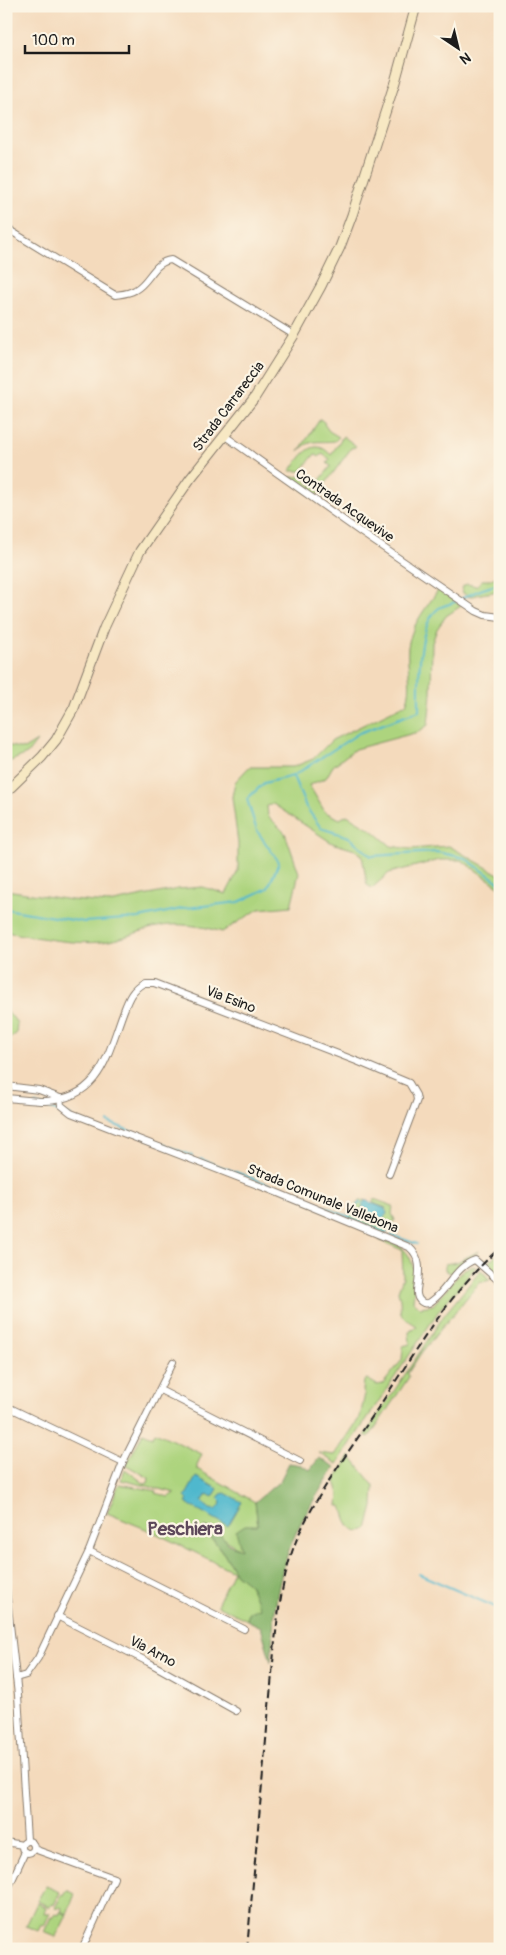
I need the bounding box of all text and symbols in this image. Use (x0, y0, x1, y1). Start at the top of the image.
scale bar (25, 22, 129, 54)
north arrow (434, 22, 484, 72)
text: 100 m (32, 31, 75, 50)
text: N (456, 49, 474, 68)
street label: Strada Carrareccia (189, 358, 268, 455)
street label: Contrada Acquevive (292, 465, 397, 546)
street label: Via Esino (203, 982, 259, 1017)
street label: Strada Comunale Vallebona (245, 1160, 401, 1237)
district label: Peschiera (147, 1517, 223, 1541)
street label: Via Arno (127, 1632, 179, 1671)

